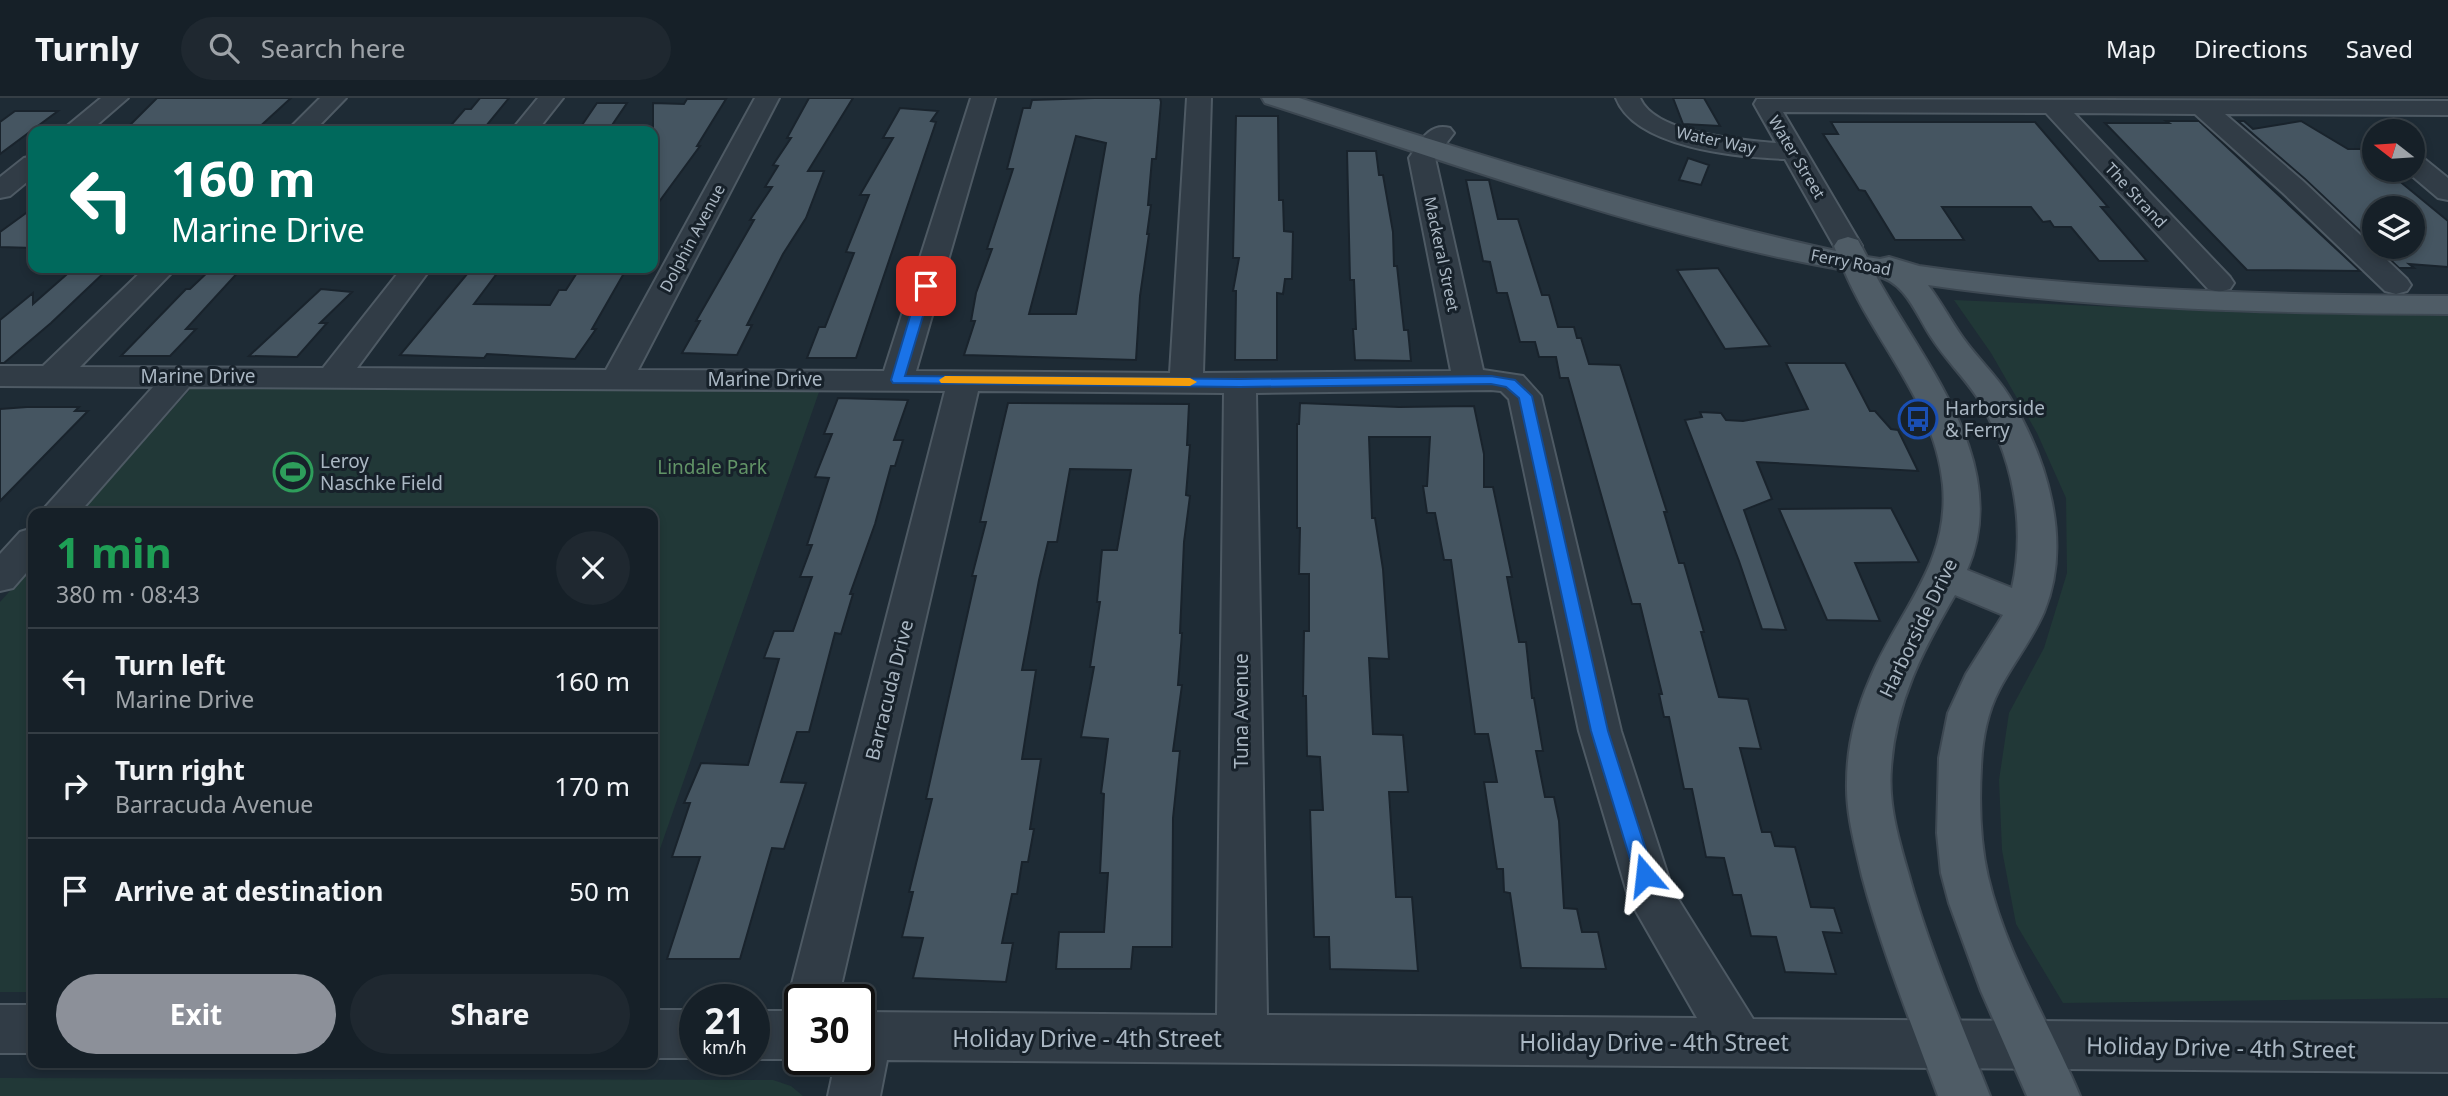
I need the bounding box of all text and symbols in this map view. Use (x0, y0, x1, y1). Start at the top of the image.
search box (181, 17, 671, 80)
text: Turnly (35, 26, 139, 71)
icon: search (205, 29, 243, 67)
text: Search here (261, 30, 405, 66)
text: Map (2106, 32, 2156, 65)
text: Directions (2194, 32, 2308, 65)
text: Saved (2346, 32, 2413, 65)
street label: Water Street (1763, 111, 1831, 203)
north arrow (2362, 119, 2426, 182)
map controls (2362, 119, 2425, 259)
street label: Water Way (1674, 121, 1759, 159)
text: 160 m (171, 145, 316, 211)
icon: left (56, 154, 147, 245)
street label: The Strand (2100, 158, 2172, 232)
street label: Dolphin Avenue (654, 180, 730, 296)
street label: Mackeral Street (1419, 195, 1465, 314)
button: layers (2362, 196, 2425, 259)
text: Marine Drive (171, 208, 365, 251)
street label: Ferry Road (1809, 243, 1893, 281)
pin (896, 256, 956, 316)
icon: arrive (907, 267, 945, 305)
street label: Marine Drive (140, 363, 256, 389)
street label: Marine Drive (707, 366, 823, 392)
place label: Harborside & Ferry (1945, 395, 2045, 443)
bus stop icon: Harborside & Ferry (1897, 398, 1939, 440)
place label: Leroy Naschke Field (320, 448, 443, 496)
sports icon: Leroy Naschke Field (272, 451, 314, 493)
park label: Lindale Park (657, 454, 767, 480)
text: 1 min (56, 523, 172, 580)
button: close (556, 531, 630, 605)
street label: Harborside Drive (1873, 554, 1963, 702)
text: 380 m · 08:43 (56, 578, 200, 610)
street label: Barracuda Drive (859, 617, 919, 763)
text: Turn left (115, 647, 226, 683)
street label: Tuna Avenue (1228, 653, 1254, 769)
icon: left (56, 662, 94, 700)
text: 160 m (554, 663, 630, 699)
text: Marine Drive (115, 683, 254, 715)
text: Turn right (115, 752, 245, 788)
icon: right (56, 767, 94, 805)
text: 170 m (554, 768, 630, 804)
text: Barracuda Avenue (115, 788, 313, 820)
position arrow (1608, 838, 1682, 912)
icon: arrive (56, 872, 94, 910)
text: Arrive at destination (115, 873, 384, 909)
text: 50 m (569, 873, 630, 909)
button: Exit (56, 974, 336, 1054)
button: Share (350, 974, 630, 1054)
speed limit sign: 30 (784, 984, 875, 1075)
text: 21 (704, 997, 745, 1044)
street label: Holiday Drive - 4th Street (952, 1022, 1222, 1054)
street label: Holiday Drive - 4th Street (1519, 1026, 1789, 1058)
street label: Holiday Drive - 4th Street (2086, 1029, 2356, 1065)
text: km/h (702, 1035, 747, 1059)

